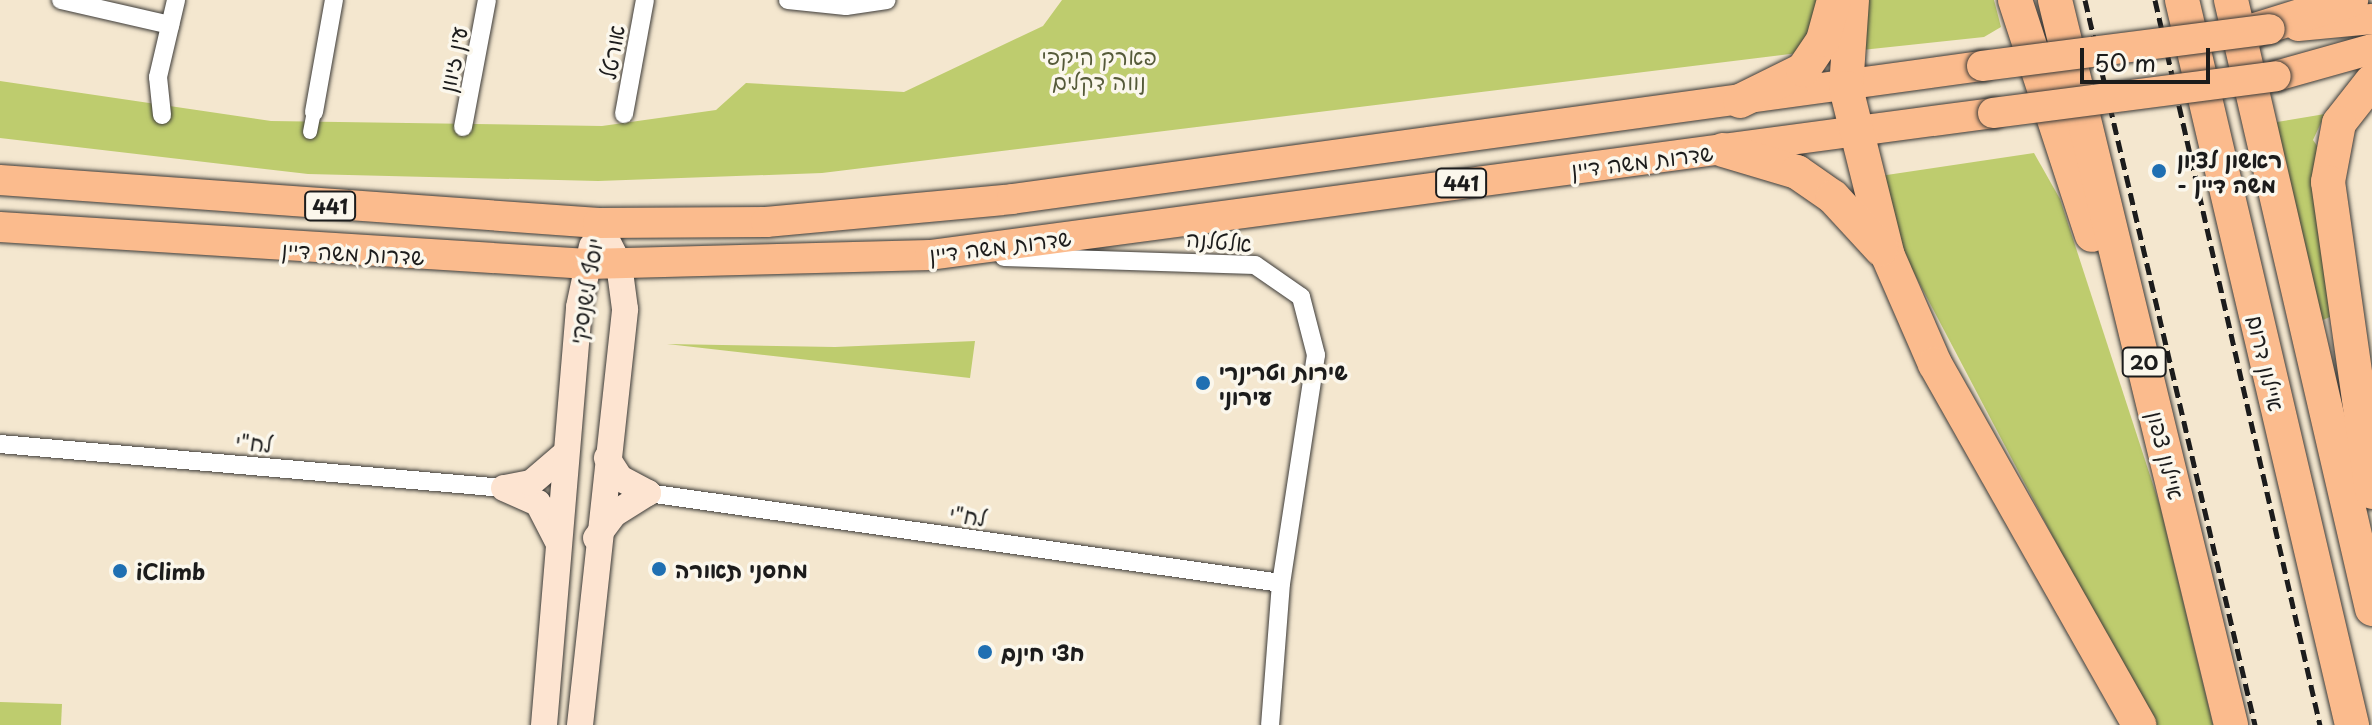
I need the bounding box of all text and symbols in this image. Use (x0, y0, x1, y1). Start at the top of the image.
street label: אורטל (593, 23, 629, 81)
street label: עין זיוון (433, 24, 471, 94)
scale bar (2084, 32, 2214, 82)
park label: פארק היקפי נווה דקלים (1041, 42, 1157, 94)
text: 50 m (2094, 44, 2156, 80)
street label: שדרות משה דיין (1569, 138, 1715, 182)
place label: ראשון לציון - משה דיין (2177, 145, 2282, 196)
marker: ראשון לציון - משה דיין (2148, 160, 2170, 182)
road number: 441 (1435, 167, 1487, 199)
road number: 441 (304, 190, 356, 222)
street label: שדרות משה דיין (927, 223, 1073, 267)
street label: אלטלנה (1185, 224, 1253, 256)
street label: שדרות משה דיין (281, 235, 425, 269)
street label: יוסף לישנסקי (563, 236, 607, 346)
street label: איילון דרום (2243, 312, 2291, 414)
road number: 20 (2120, 346, 2168, 378)
place label: שירות וטרינרי עירוני (1219, 357, 1348, 408)
marker: שירות וטרינרי עירוני (1194, 374, 1212, 392)
street label: איילון צפון (2143, 408, 2191, 502)
street label: לח"י (234, 427, 274, 457)
street label: לח"י (948, 499, 988, 531)
place label: מחסני תאורה (675, 556, 808, 582)
place label: iClimb (136, 558, 205, 584)
marker: מחסני תאורה (650, 560, 668, 578)
marker: iClimb (111, 562, 129, 580)
place label: חצי חינם (1001, 639, 1084, 665)
marker: חצי חינם (976, 643, 994, 661)

